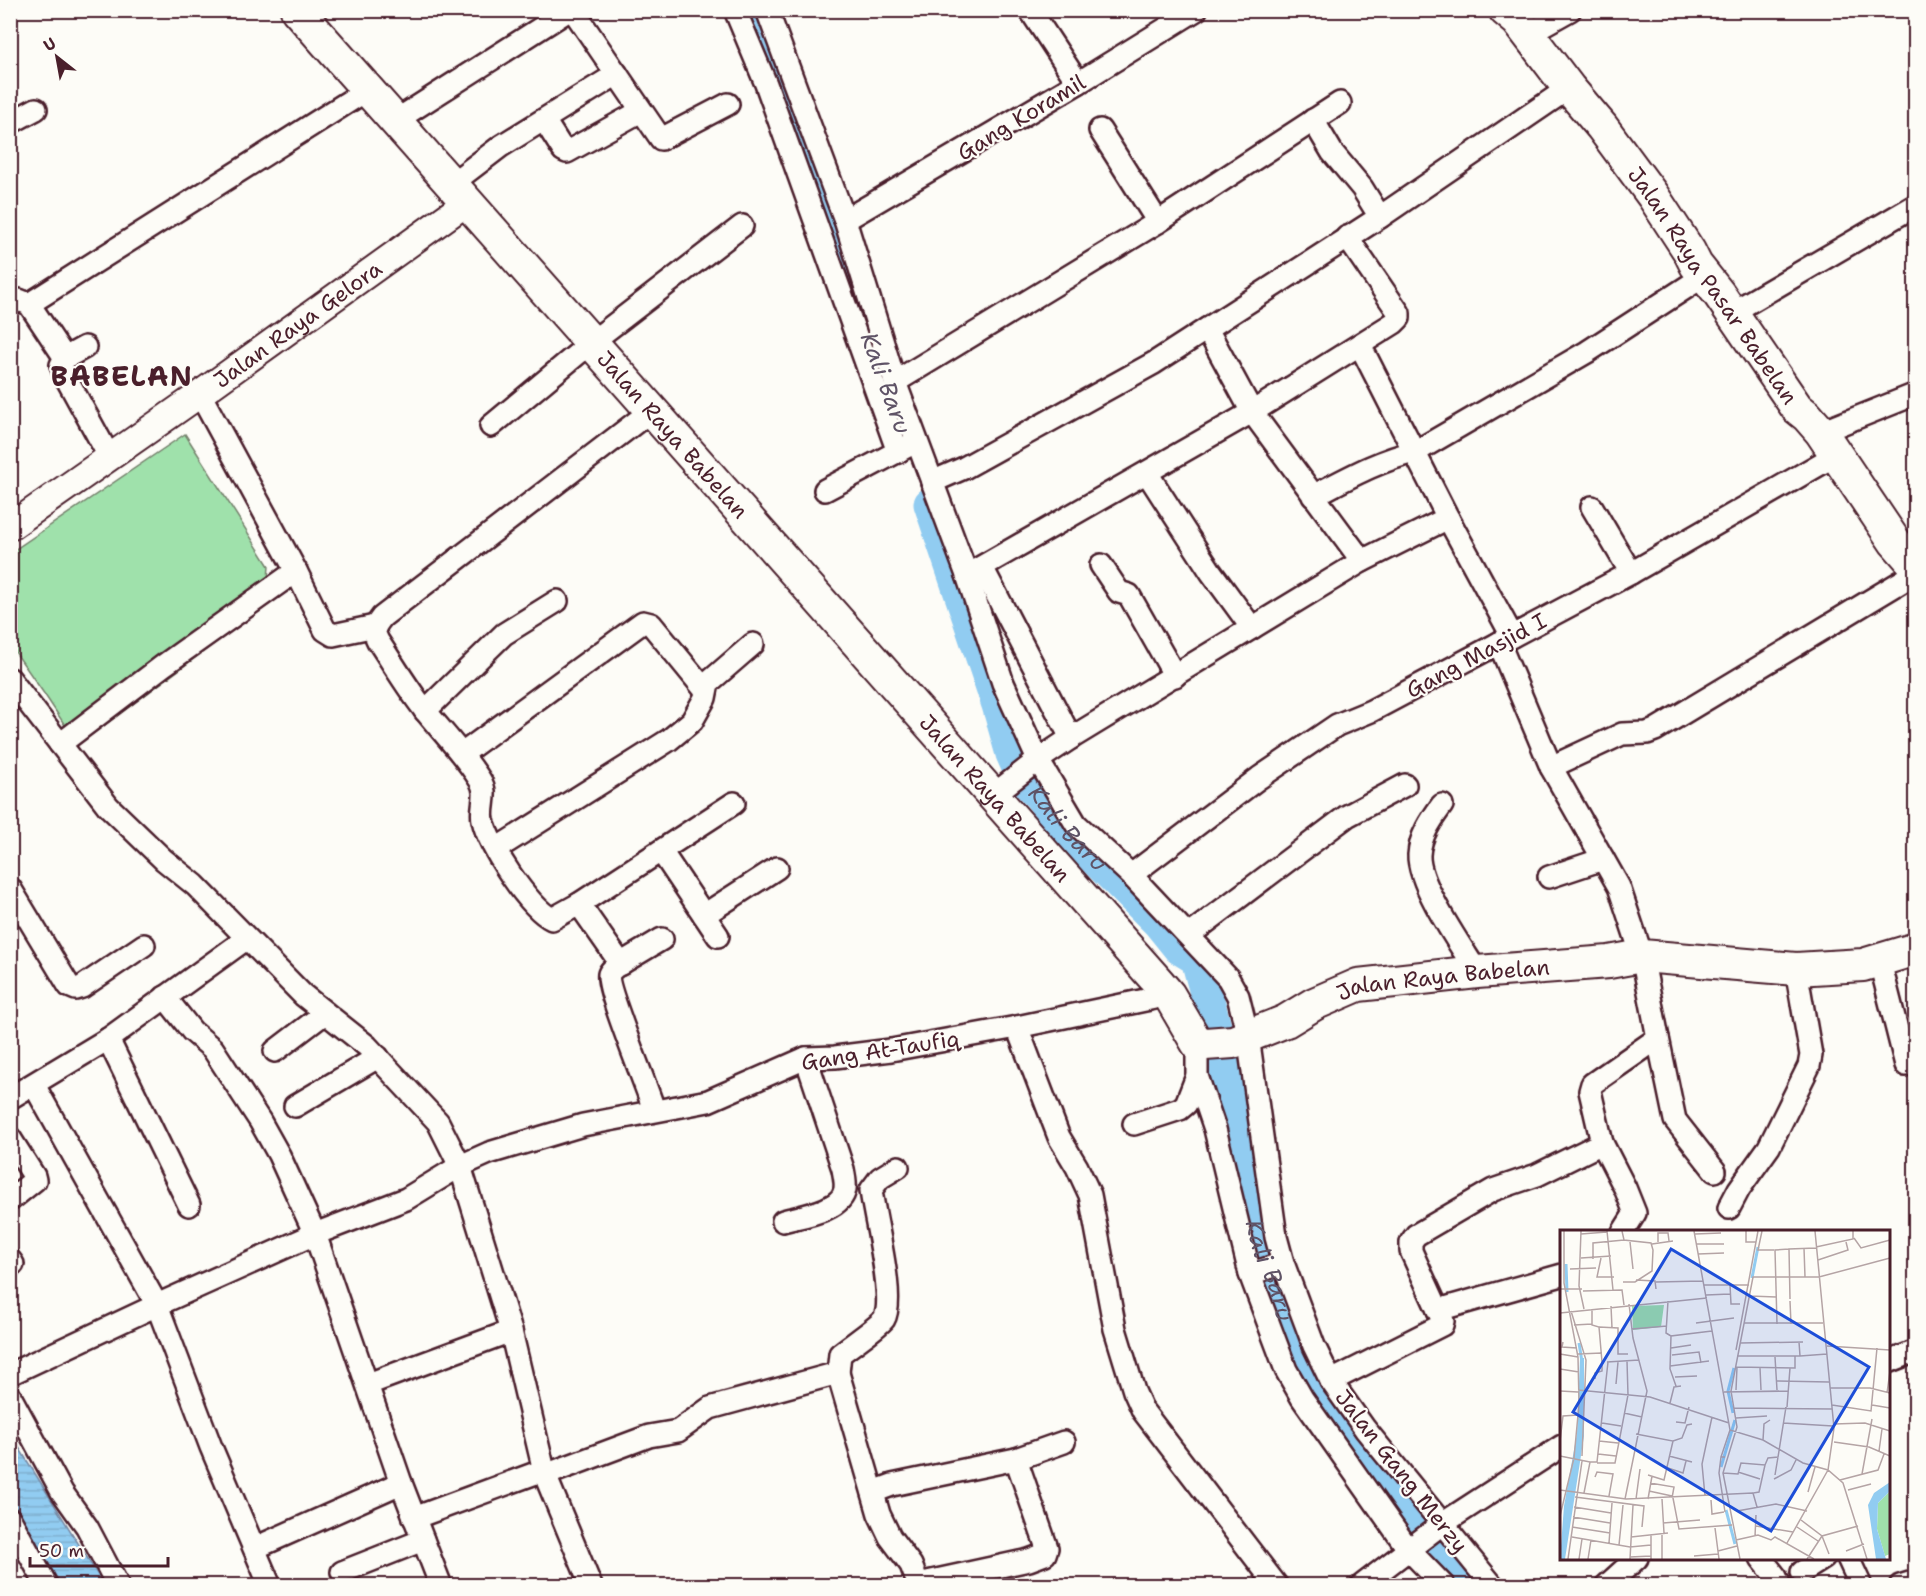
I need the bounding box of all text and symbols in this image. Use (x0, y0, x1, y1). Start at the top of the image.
north arrow (27, 27, 87, 87)
text: U (39, 33, 60, 56)
street label: Gang Koramil (952, 67, 1091, 167)
street label: Jalan Raya Pasar Babelan (1621, 161, 1804, 410)
street label: Jalan Raya Gelora (208, 254, 388, 395)
water label: Kali Baru (853, 328, 919, 438)
street label: Jalan Raya Babelan (591, 345, 755, 525)
district label: BABELAN (50, 357, 194, 395)
street label: Gang Masjid I (1401, 606, 1551, 705)
street label: Jalan Raya Babelan (913, 709, 1077, 889)
water label: Kali Baru (1021, 777, 1115, 879)
street label: Jalan Raya Babelan (1332, 953, 1551, 1008)
street label: Gang At-Taufiq (799, 1023, 963, 1077)
water label: Kali Baru (1238, 1216, 1301, 1325)
inset map (1560, 1230, 1890, 1560)
street label: Jalan Gang Merzy (1329, 1383, 1475, 1559)
scale bar (30, 1530, 168, 1568)
text: 50 m (39, 1539, 84, 1563)

